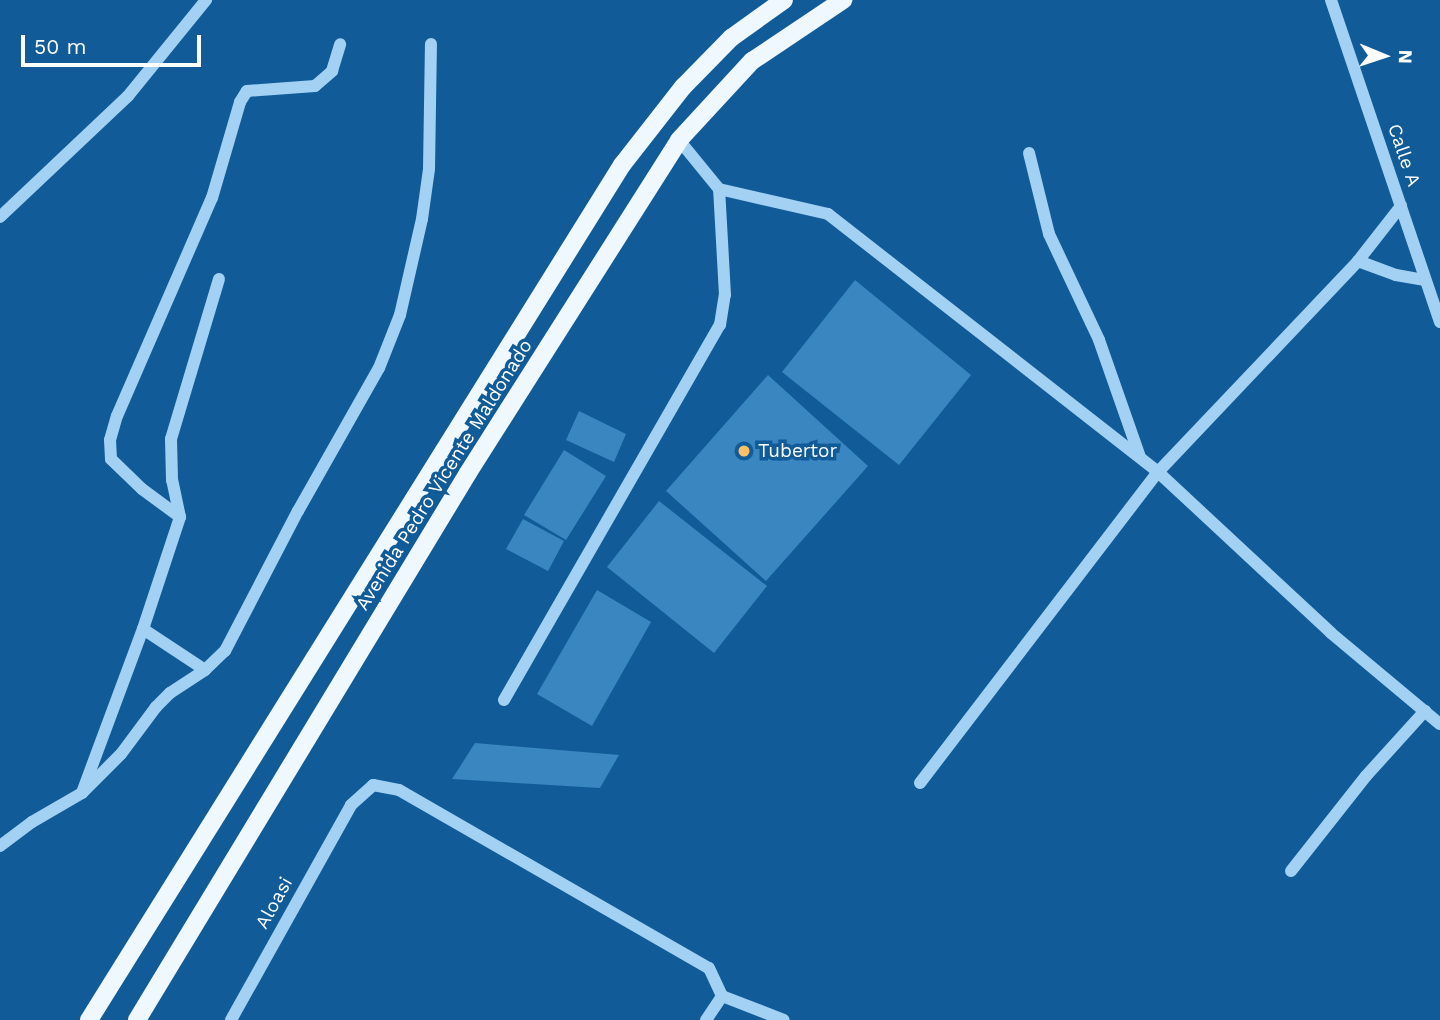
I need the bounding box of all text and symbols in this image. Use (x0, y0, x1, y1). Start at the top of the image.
scale bar (24, 21, 205, 65)
north arrow (1349, 21, 1419, 91)
text: 50 m (34, 34, 86, 59)
text: N (1394, 49, 1417, 64)
street label: Calle A (1383, 120, 1425, 190)
street label: Avenida Pedro Vicente Maldonado (351, 335, 537, 615)
place label: Tubertor (758, 440, 837, 462)
marker: Tubertor (736, 443, 752, 459)
street label: Aloasi (251, 873, 297, 933)

